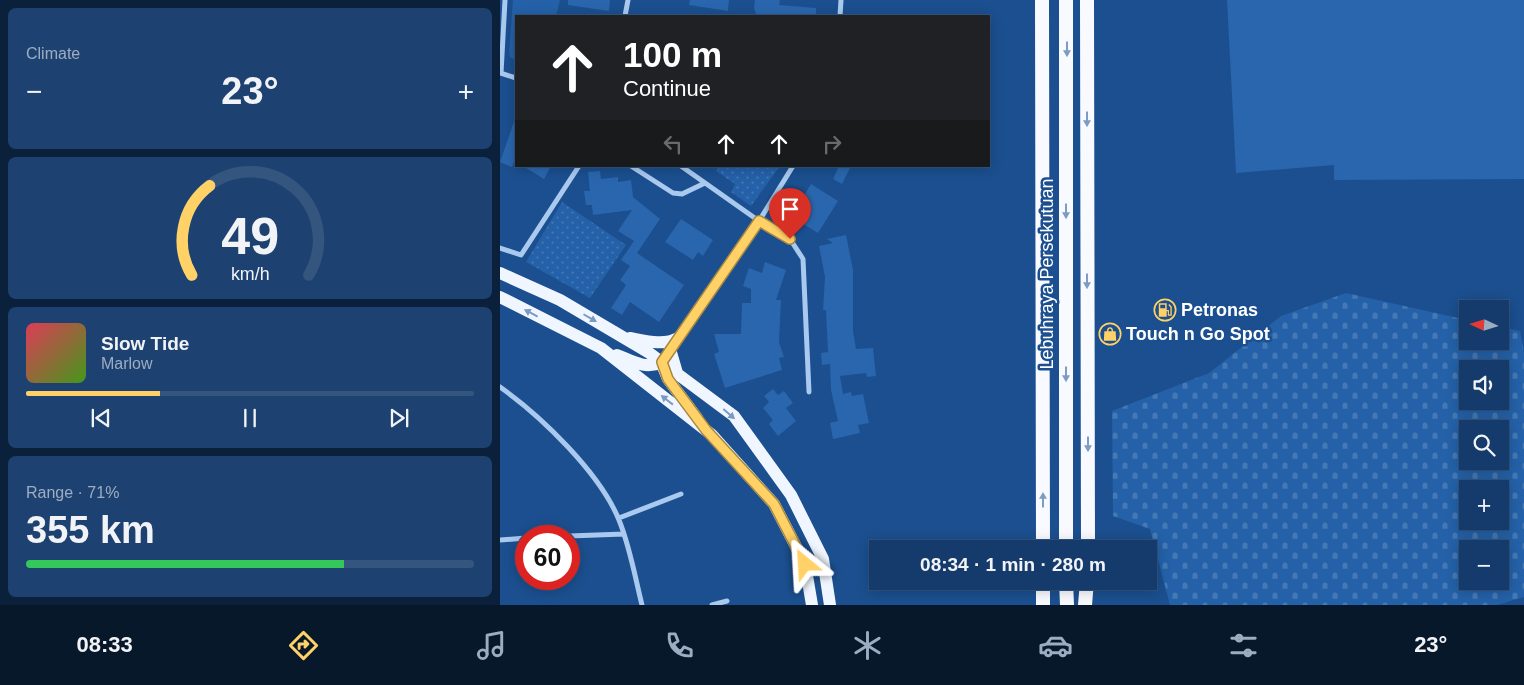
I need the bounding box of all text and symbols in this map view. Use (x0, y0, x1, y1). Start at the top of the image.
icon: ahead (540, 35, 605, 100)
text: 100 m (623, 35, 722, 74)
one-way arrow (1063, 41, 1071, 57)
text: Climate (26, 45, 80, 62)
text: 23° (221, 70, 279, 112)
text: − (26, 76, 42, 107)
text: + (458, 76, 474, 107)
text: Continue (623, 76, 711, 101)
one-way arrow (1083, 111, 1091, 127)
icon: left (659, 130, 687, 158)
icon: ahead (712, 130, 740, 158)
icon: ahead (765, 130, 793, 158)
icon: right (818, 130, 846, 158)
street label: Lebuhraya Persekutuan (1037, 178, 1057, 370)
pin (769, 188, 811, 239)
icon: arrive (776, 195, 804, 223)
one-way arrow (1062, 203, 1070, 219)
text: 49 (221, 207, 279, 265)
text: km/h (231, 264, 269, 284)
one-way arrow (1083, 273, 1091, 289)
fuel station icon: Petronas (1153, 298, 1177, 322)
place label: Petronas (1181, 300, 1258, 320)
north arrow (1459, 300, 1509, 350)
map controls (1459, 300, 1509, 590)
one-way arrow (524, 309, 538, 317)
one-way arrow (584, 313, 597, 322)
shop icon: Touch n Go Spot (1098, 322, 1122, 346)
place label: Touch n Go Spot (1126, 324, 1270, 344)
text: Slow Tide (101, 333, 189, 354)
text: Marlow (101, 355, 153, 372)
button: sound (1459, 360, 1509, 410)
one-way arrow (1062, 366, 1070, 382)
one-way arrow (661, 394, 674, 405)
icon: previous (87, 404, 115, 432)
icon: pause (236, 404, 264, 432)
icon: next (385, 404, 413, 432)
one-way arrow (722, 408, 735, 419)
button: search (1459, 420, 1509, 470)
one-way arrow (1084, 436, 1092, 452)
button: + (1459, 480, 1509, 530)
text: Range · 71% (26, 484, 119, 501)
one-way arrow (1039, 492, 1047, 508)
text: 355 km (26, 509, 155, 551)
speed limit sign: 60 (515, 525, 580, 590)
position arrow (778, 537, 830, 589)
button: − (1459, 540, 1509, 590)
text: 08:34 · 1 min · 280 m (920, 554, 1106, 575)
icon: directions (286, 628, 321, 663)
icon: music (474, 628, 509, 663)
icon: phone (662, 628, 697, 663)
icon: climate (850, 628, 885, 663)
icon: car (1038, 628, 1073, 663)
icon: filters (1226, 628, 1261, 663)
text: 08:33 (77, 632, 133, 657)
text: 23° (1414, 632, 1447, 657)

